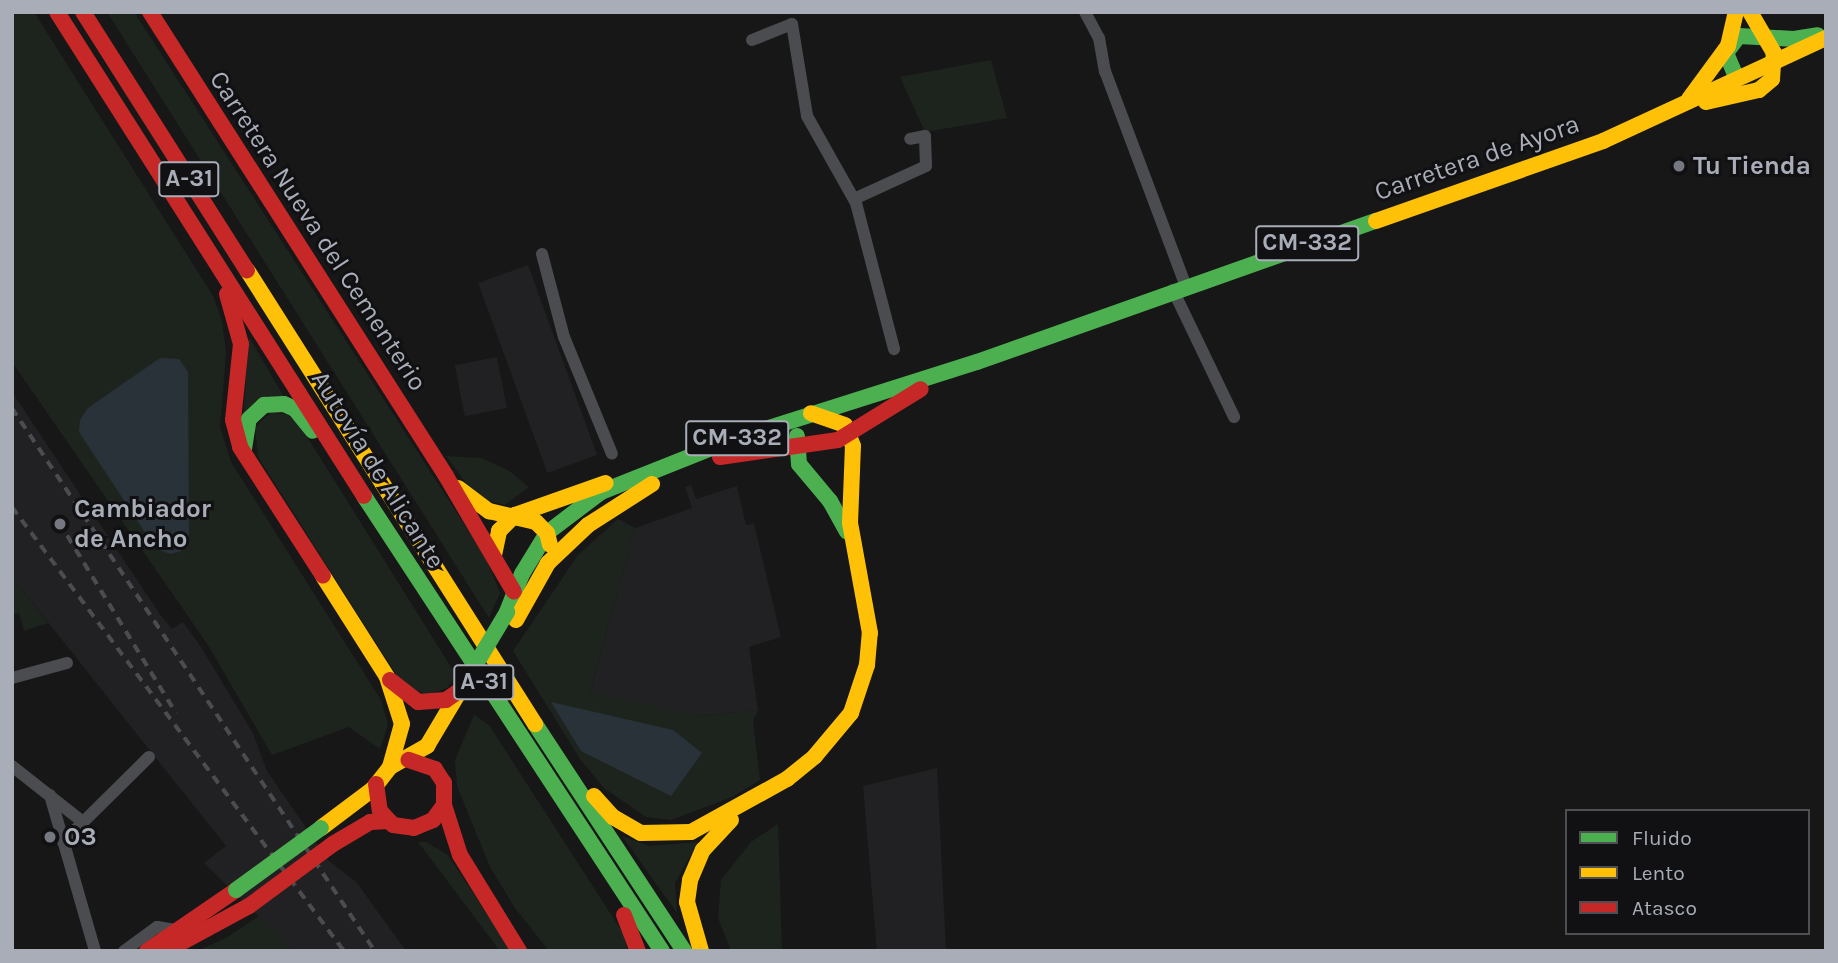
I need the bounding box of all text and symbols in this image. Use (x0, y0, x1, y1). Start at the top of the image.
street label: Carretera Nueva del Cementerio (203, 65, 433, 397)
street label: Carretera de Ayora (1370, 108, 1584, 208)
place label: Tu Tienda (1693, 150, 1811, 182)
marker: Tu Tienda (1671, 158, 1687, 174)
road number: A-31 (158, 159, 220, 200)
road number: CM-332 (1254, 223, 1360, 264)
street label: Autovía de Alicante (305, 365, 451, 575)
road number: CM-332 (684, 418, 790, 458)
place label: Cambiador de Ancho (74, 493, 211, 554)
marker: Cambiador de Ancho (52, 516, 68, 532)
road number: A-31 (452, 662, 516, 702)
legend (1565, 809, 1810, 935)
place label: 03 (64, 821, 97, 853)
text: Fluido (1632, 826, 1692, 850)
marker: 03 (42, 829, 58, 845)
text: Lento (1632, 861, 1685, 885)
text: Atasco (1632, 896, 1697, 920)

